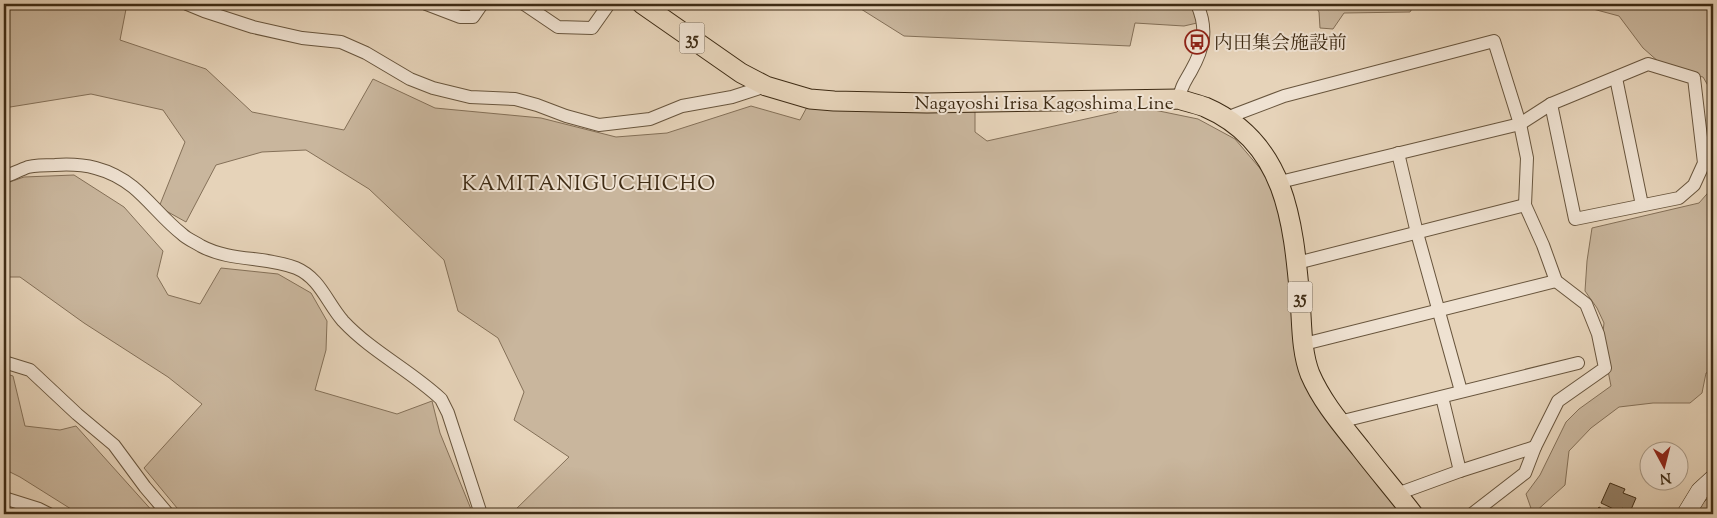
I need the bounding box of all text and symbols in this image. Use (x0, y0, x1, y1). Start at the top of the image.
road number: 35 (680, 22, 704, 54)
bus stop icon: 内田集会施設前 (1184, 29, 1210, 55)
place label: 内田集会施設前 (1214, 31, 1347, 58)
street label: Nagayoshi Irisa Kagoshima Line (914, 91, 1174, 118)
district label: KAMITANIGUCHICHO (462, 170, 716, 200)
road number: 35 (1288, 282, 1312, 312)
north arrow (1640, 440, 1690, 490)
text: N (1659, 466, 1672, 488)

